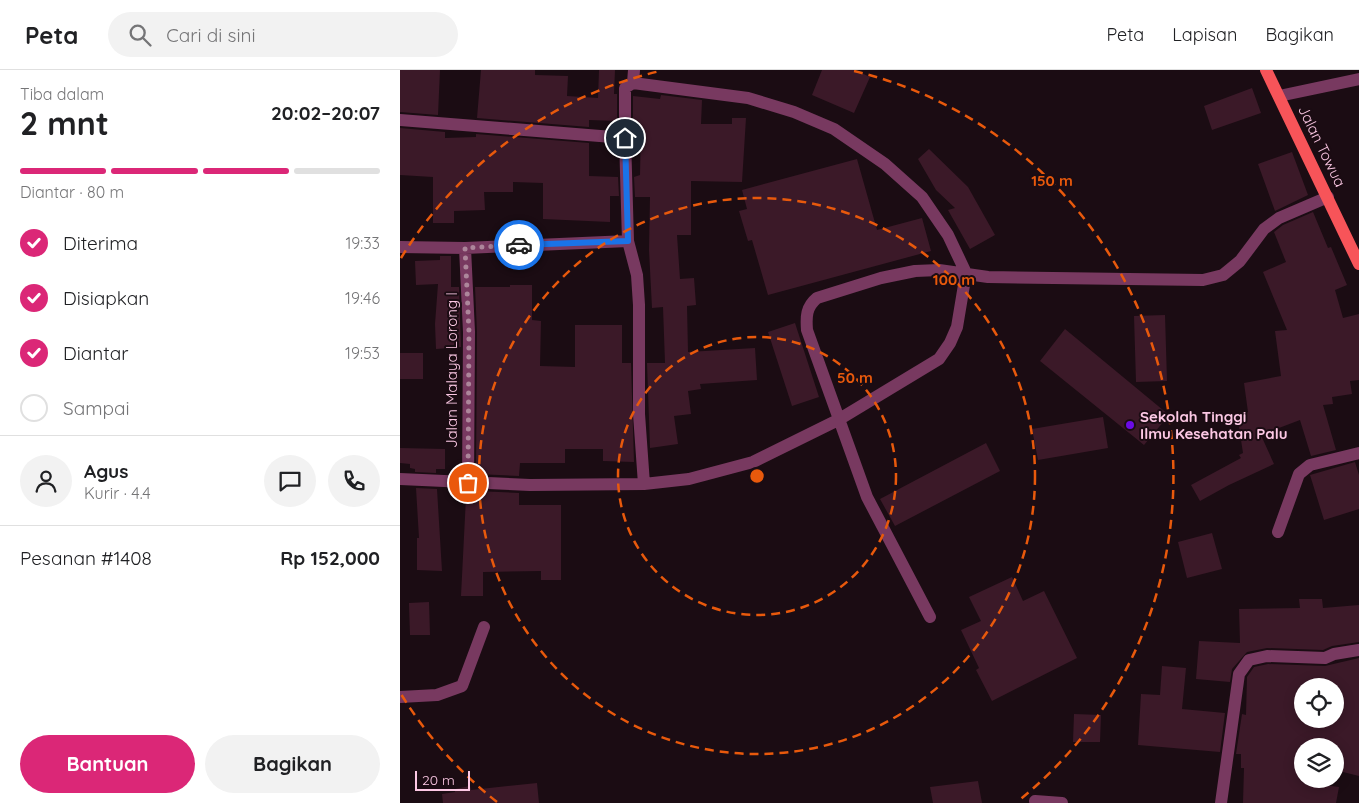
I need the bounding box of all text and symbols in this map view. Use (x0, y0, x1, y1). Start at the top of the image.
search box (108, 12, 458, 57)
text: Peta (25, 20, 78, 50)
icon: search (126, 21, 154, 49)
text: Cari di sini (166, 23, 256, 47)
text: Peta (1107, 23, 1144, 46)
text: Lapisan (1172, 23, 1237, 46)
text: Bagikan (1265, 23, 1334, 46)
text: Tiba dalam (20, 84, 104, 104)
text: 20:02–20:07 (271, 101, 380, 125)
street label: Jalan Towua (1294, 102, 1350, 190)
text: 2 mnt (20, 103, 109, 143)
pin (604, 117, 646, 159)
icon: home (611, 124, 639, 152)
text: 150 m (1031, 171, 1073, 190)
text: Diantar · 80 m (20, 182, 124, 202)
courier (494, 220, 544, 270)
icon: check (20, 229, 48, 257)
text: Diterima (63, 231, 138, 255)
icon: car (505, 231, 533, 259)
text: 19:33 (345, 233, 380, 253)
text: 100 m (933, 270, 975, 289)
icon: check (20, 284, 48, 312)
text: Disiapkan (63, 286, 149, 310)
text: 19:46 (345, 288, 380, 308)
street label: Jalan Malaya Lorong I (442, 292, 461, 448)
icon: check (20, 339, 48, 367)
text: Diantar (63, 341, 129, 365)
text: 19:53 (345, 343, 380, 363)
text: 50 m (837, 368, 873, 387)
text: Sampai (63, 396, 130, 420)
place label: Sekolah Tinggi Ilmu Kesehatan Palu (1140, 407, 1288, 443)
marker: Sekolah Tinggi Ilmu Kesehatan Palu (1124, 419, 1136, 431)
button: person (20, 455, 72, 507)
button: chat (264, 455, 316, 507)
button: phone (328, 455, 380, 507)
text: Agus (84, 459, 128, 483)
pin (447, 462, 489, 504)
centre of rings (748, 467, 766, 485)
icon: bag (454, 469, 482, 497)
text: Kurir · 4.4 (84, 483, 151, 503)
text: Pesanan #1408 (20, 546, 152, 570)
text: Rp 152,000 (280, 546, 380, 570)
map controls (1294, 678, 1344, 788)
button: locate (1294, 678, 1344, 728)
button: Bantuan (20, 735, 195, 793)
button: Bagikan (205, 735, 380, 793)
button: layers (1294, 738, 1344, 788)
scale bar (415, 768, 470, 791)
text: 20 m (422, 771, 455, 789)

